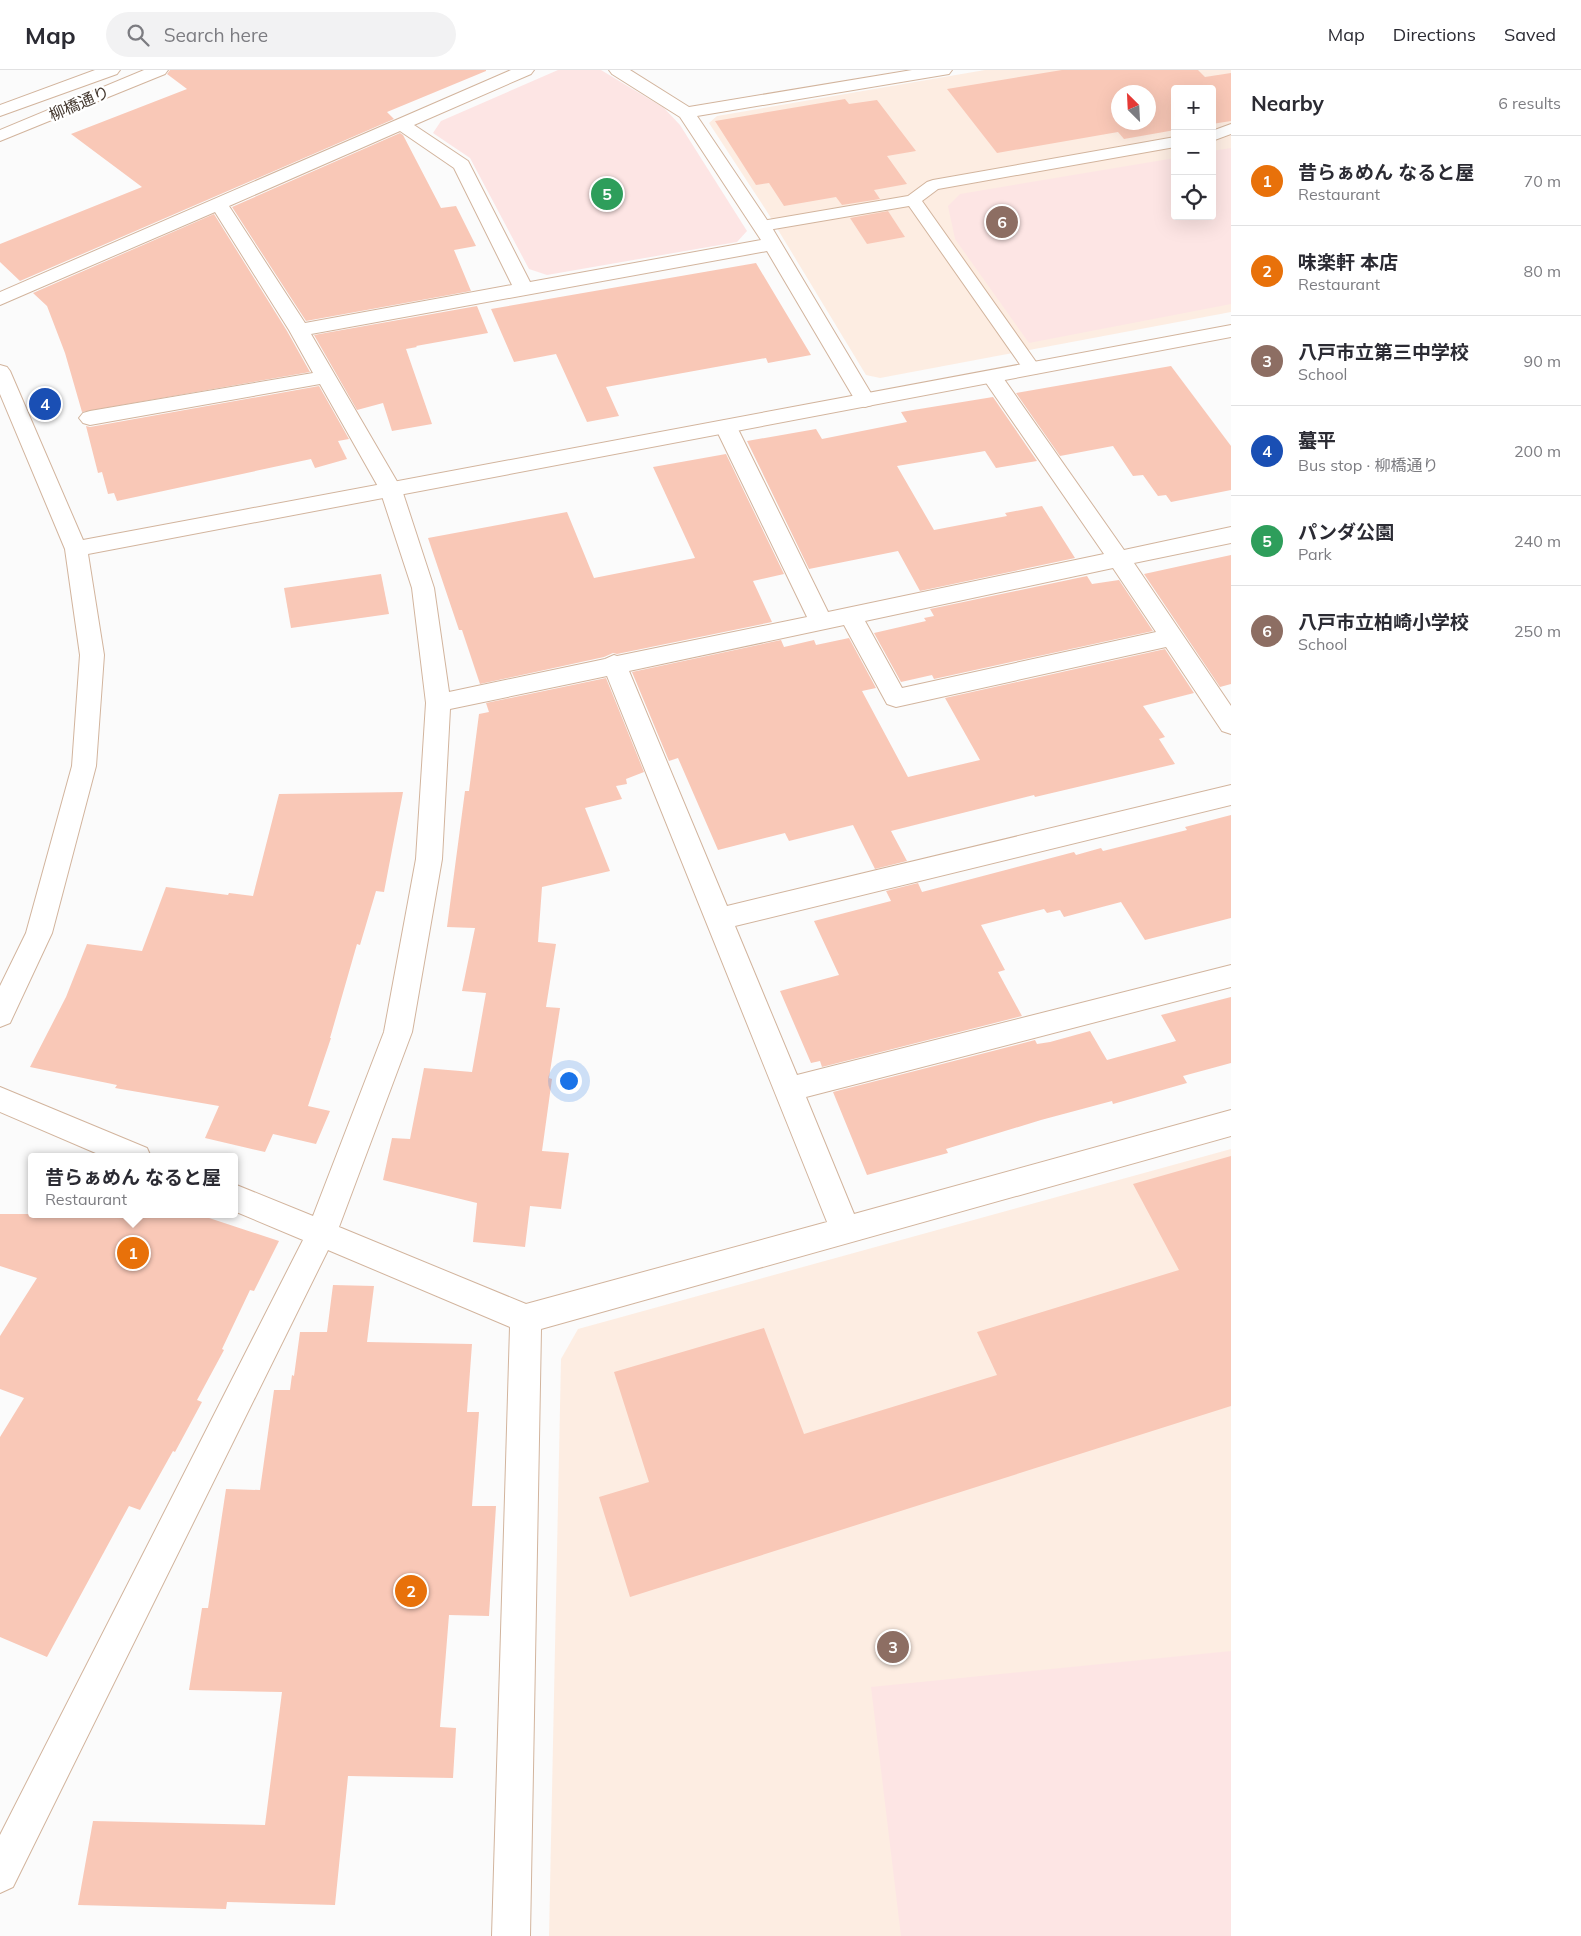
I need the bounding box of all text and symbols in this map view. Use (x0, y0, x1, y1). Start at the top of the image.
search box (106, 12, 456, 57)
text: Map (25, 20, 76, 50)
icon: search (124, 21, 152, 49)
text: Search here (164, 23, 268, 47)
text: Map (1328, 23, 1365, 46)
text: Directions (1393, 23, 1476, 46)
text: Saved (1504, 23, 1556, 46)
street label: 柳橋通り (46, 81, 112, 125)
north arrow (1111, 85, 1156, 130)
map controls (1171, 85, 1216, 220)
button: + (1171, 85, 1216, 130)
text: Nearby (1251, 90, 1324, 116)
text: 6 results (1498, 93, 1561, 113)
button: − (1171, 130, 1216, 175)
text: 昔らぁめん なると屋 (1298, 160, 1474, 184)
text: 1 (1262, 171, 1272, 191)
text: 70 m (1524, 171, 1561, 191)
pin: 5 (591, 175, 623, 213)
button: locate (1171, 175, 1216, 220)
text: Restaurant (1298, 184, 1380, 204)
pin: 6 (986, 203, 1018, 241)
text: 味楽軒 本店 (1298, 250, 1398, 274)
text: 2 (1262, 261, 1272, 281)
text: 80 m (1524, 261, 1561, 281)
text: Restaurant (1298, 274, 1380, 294)
text: 八戸市立第三中学校 (1298, 340, 1469, 364)
text: 3 (1262, 351, 1272, 371)
text: 90 m (1524, 351, 1561, 371)
text: School (1298, 364, 1347, 384)
pin: 4 (29, 385, 61, 423)
text: 蟇平 (1298, 428, 1336, 452)
text: 4 (1262, 441, 1272, 461)
text: 200 m (1514, 441, 1561, 461)
text: Bus stop · 柳橋通り (1298, 455, 1438, 475)
text: パンダ公園 (1298, 520, 1394, 544)
text: 5 (1262, 531, 1272, 551)
text: 240 m (1514, 531, 1561, 551)
text: Park (1298, 544, 1332, 564)
text: 八戸市立柏崎小学校 (1298, 610, 1469, 634)
text: 6 (1262, 621, 1272, 641)
text: 250 m (1514, 621, 1561, 641)
text: School (1298, 634, 1347, 654)
your location (556, 1068, 582, 1094)
popup (28, 1153, 238, 1218)
text: 昔らぁめん なると屋 (45, 1165, 221, 1189)
text: Restaurant (45, 1189, 127, 1209)
pin: 1 (117, 1234, 149, 1272)
pin: 2 (395, 1572, 427, 1610)
pin: 3 (877, 1628, 909, 1666)

